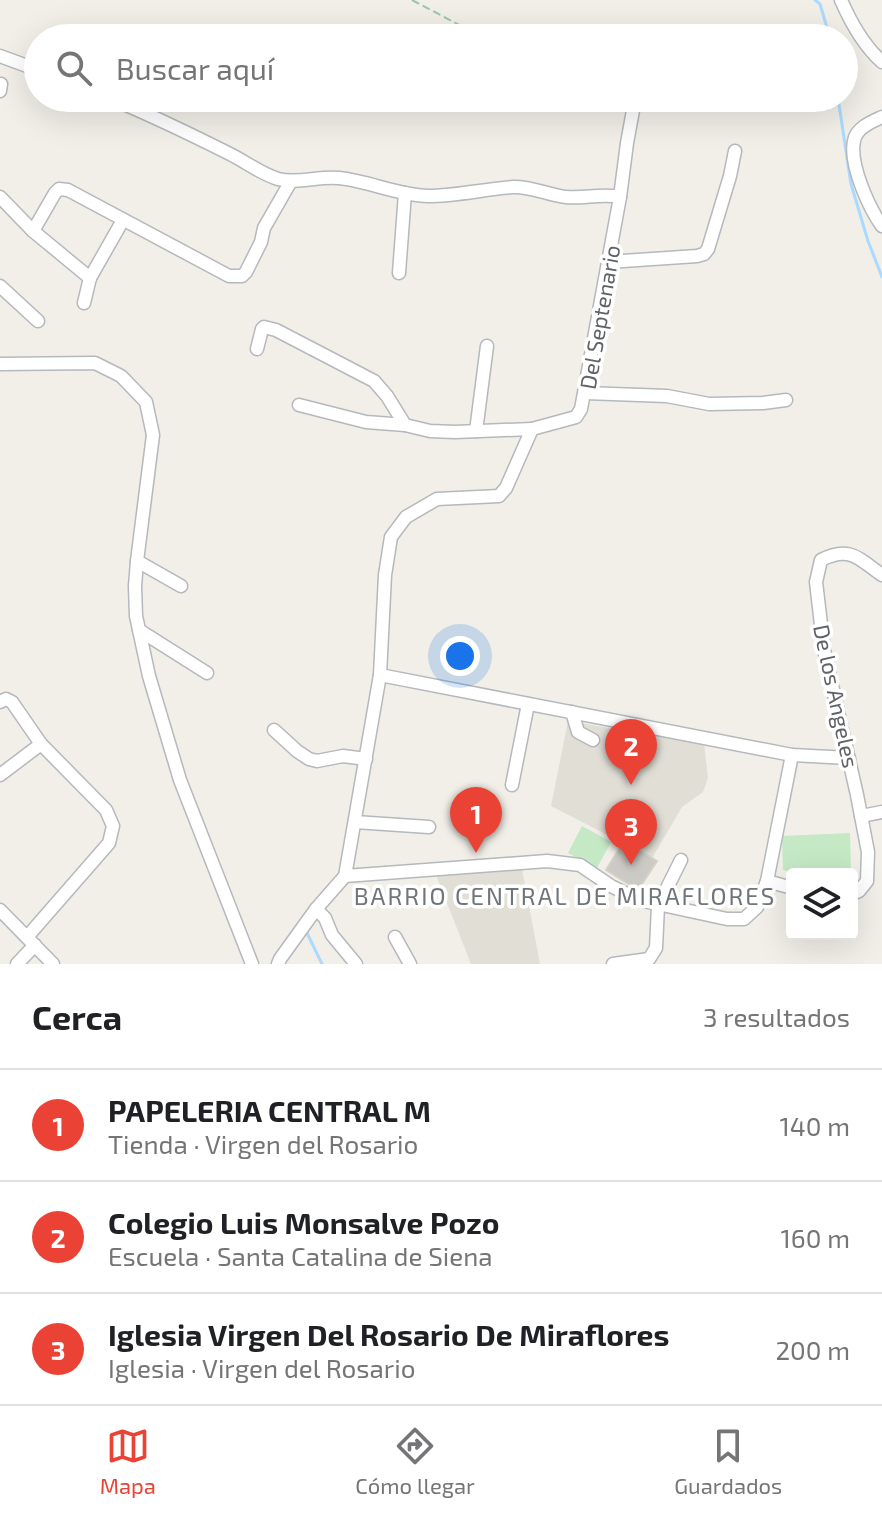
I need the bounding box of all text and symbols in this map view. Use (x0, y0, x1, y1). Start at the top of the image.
search box (24, 24, 858, 112)
icon: search (52, 46, 96, 90)
text: Buscar aquí (116, 50, 274, 86)
street label: Del Septenario (574, 243, 624, 391)
street label: De los Angeles (809, 622, 865, 770)
your location (440, 636, 480, 676)
pin: 2 (605, 719, 657, 785)
pin: 1 (450, 787, 502, 853)
pin: 3 (605, 799, 657, 865)
map controls (786, 868, 858, 940)
button: layers (786, 868, 858, 940)
district label: BARRIO CENTRAL DE MIRAFLORES (354, 881, 776, 910)
text: Cerca (32, 996, 122, 1037)
text: 3 resultados (703, 1001, 850, 1032)
text: PAPELERIA CENTRAL M (108, 1092, 431, 1128)
text: 1 (52, 1110, 64, 1141)
text: 140 m (779, 1110, 850, 1141)
text: Tienda · Virgen del Rosario (108, 1128, 418, 1159)
text: Colegio Luis Monsalve Pozo (108, 1204, 500, 1240)
text: 2 (50, 1222, 66, 1253)
text: 160 m (781, 1222, 850, 1253)
text: Escuela · Santa Catalina de Siena (108, 1240, 493, 1271)
text: Iglesia Virgen Del Rosario De Miraflores (108, 1316, 669, 1352)
text: 3 (51, 1334, 65, 1365)
text: 200 m (775, 1334, 850, 1365)
text: Iglesia · Virgen del Rosario (108, 1352, 415, 1383)
tab: Mapa (100, 1424, 156, 1498)
tab: Cómo llegar (355, 1424, 475, 1498)
tab: Guardados (674, 1424, 782, 1498)

